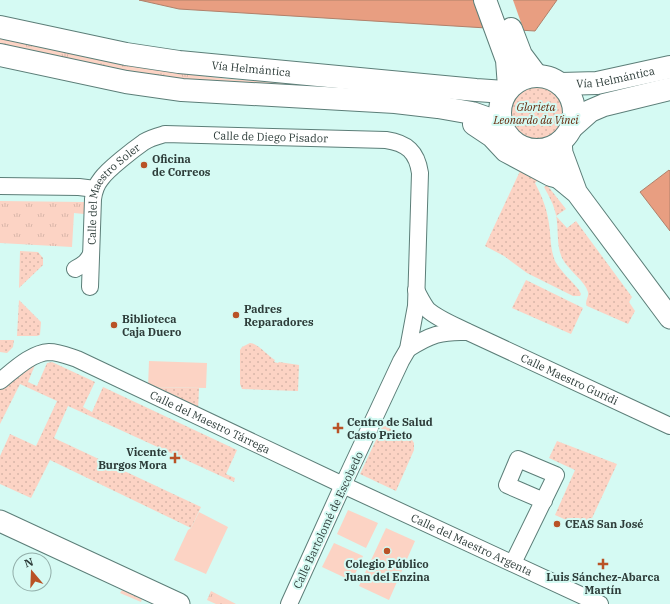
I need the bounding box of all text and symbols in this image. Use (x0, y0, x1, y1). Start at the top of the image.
street label: Vía Helmántica (211, 58, 291, 80)
street label: Vía Helmántica (576, 64, 656, 91)
park label: Glorieta Leonardo da Vinci (492, 100, 579, 127)
street label: Calle de Diego Pisador (213, 128, 328, 145)
street label: Calle del Maestro Soler (84, 140, 143, 245)
place label: Oficina de Correos (152, 152, 211, 179)
marker: Oficina de Correos (139, 160, 149, 170)
place label: Padres Reparadores (244, 302, 314, 329)
marker: Padres Reparadores (231, 310, 241, 320)
place label: Biblioteca Caja Duero (122, 312, 181, 339)
marker: Biblioteca Caja Duero (109, 320, 119, 330)
street label: Calle Maestro Guridi (519, 351, 621, 408)
street label: Calle del Maestro Tárrega (148, 388, 272, 456)
place label: Centro de Salud Casto Prieto (347, 415, 433, 442)
marker: Centro de Salud Casto Prieto (332, 422, 344, 434)
place label: Vicente Burgos Mora (98, 445, 167, 472)
street label: Calle Bartolomé de Escobedo (290, 449, 366, 591)
marker: Vicente Burgos Mora (170, 453, 180, 463)
street label: Calle del Maestro Argenta (409, 510, 535, 579)
place label: CEAS San José (565, 517, 644, 531)
marker: CEAS San José (552, 519, 562, 529)
marker: Colegio Público Juan del Enzina (382, 546, 392, 556)
north arrow (12, 552, 52, 592)
text: N (22, 554, 35, 571)
place label: Colegio Público Juan del Enzina (344, 557, 430, 584)
marker: Luis Sánchez-Abarca Martín (598, 559, 608, 569)
place label: Luis Sánchez-Abarca Martín (546, 570, 660, 597)

